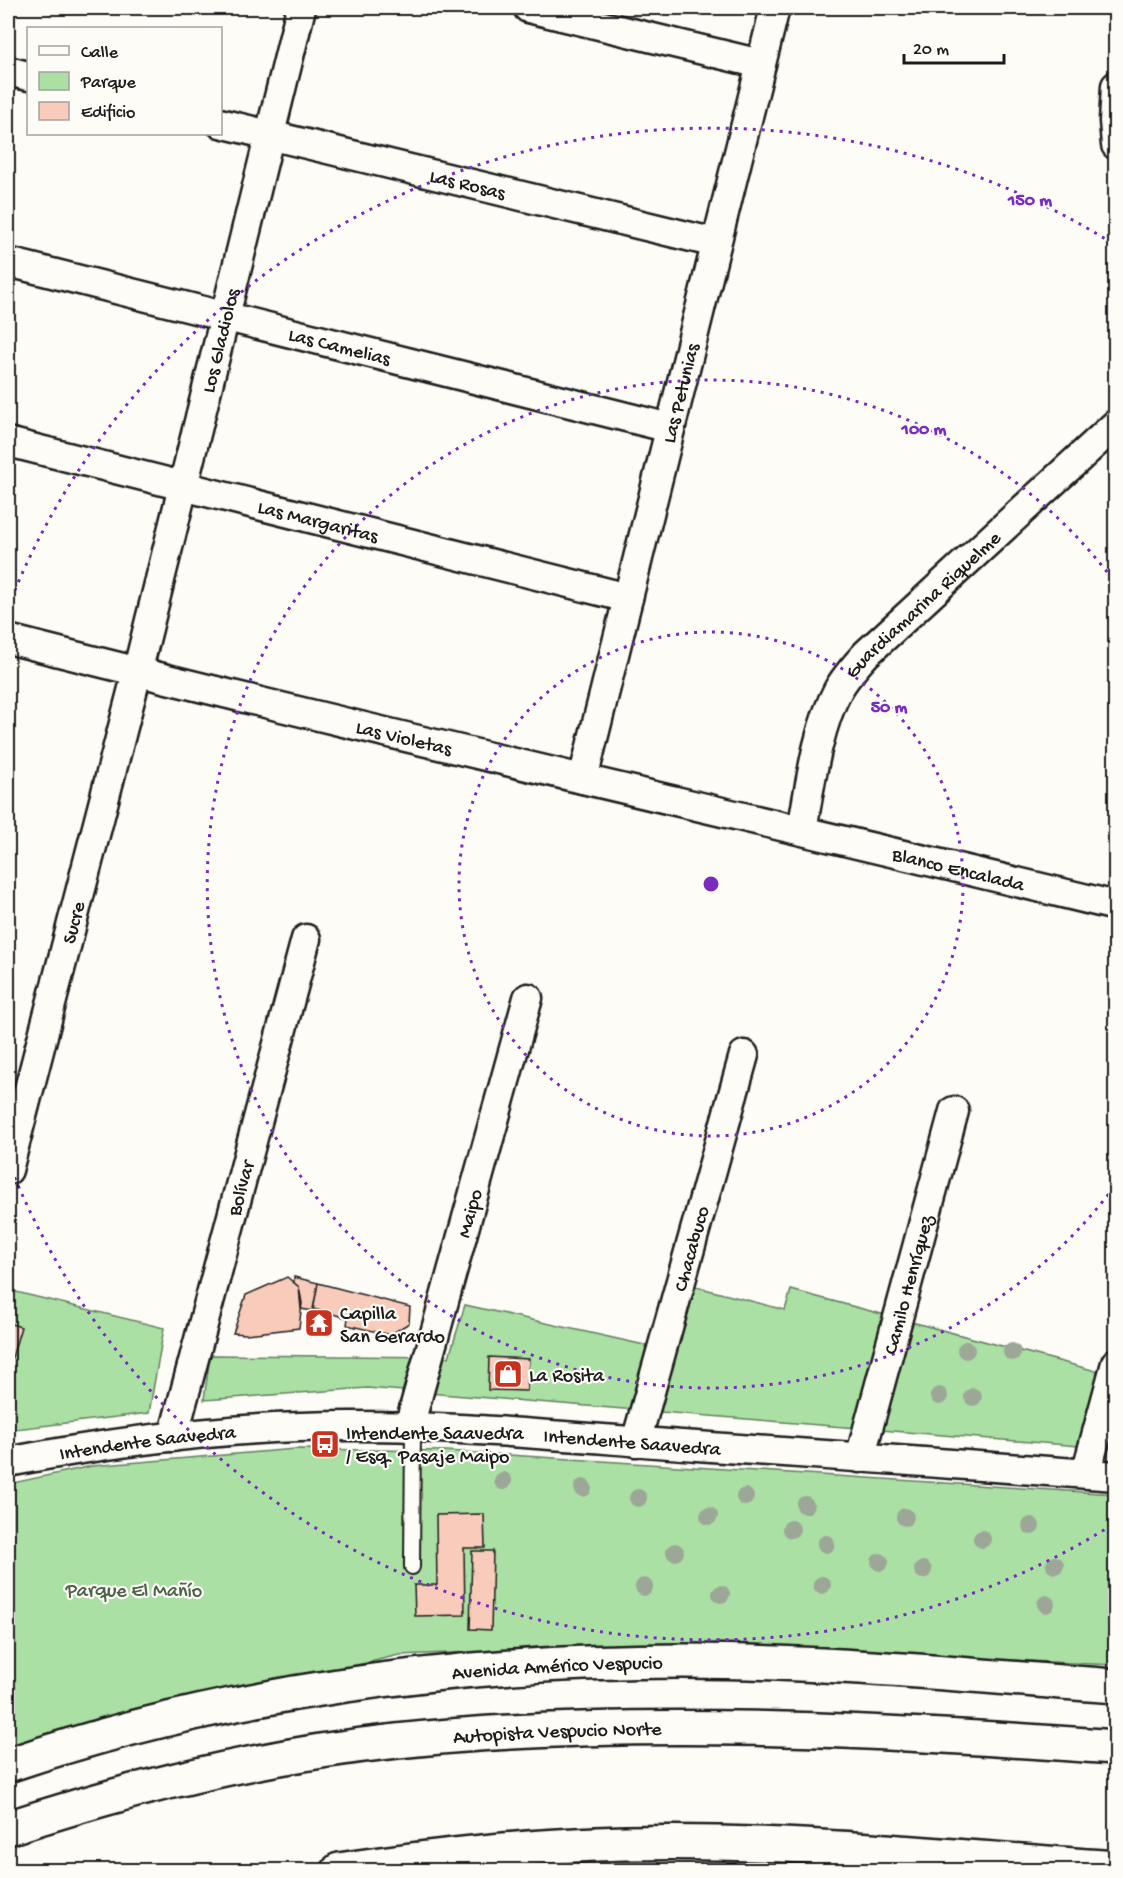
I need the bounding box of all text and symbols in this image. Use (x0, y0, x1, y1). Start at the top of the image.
legend (27, 27, 222, 135)
scale bar (904, 27, 1004, 65)
text: 20 m (913, 40, 949, 61)
text: Calle (81, 43, 119, 64)
text: Parque (80, 73, 137, 94)
text: Edificio (81, 103, 135, 124)
street label: Las Rosas (427, 166, 508, 207)
text: 150 m (1007, 191, 1052, 212)
street label: Los Gladiolos (198, 286, 246, 396)
street label: Las Camelias (286, 325, 393, 373)
street label: Las Petunias (659, 341, 706, 446)
text: 100 m (901, 420, 947, 441)
street label: Las Margaritas (255, 497, 381, 550)
street label: Guardiamarina Riquelme (842, 527, 1007, 684)
text: 50 m (871, 698, 908, 719)
street label: Las Violetas (353, 717, 454, 763)
street label: Blanco Encalada (888, 844, 1027, 899)
centre of rings (701, 874, 721, 894)
street label: Sucre (59, 899, 92, 947)
street label: Bolívar (224, 1157, 262, 1220)
street label: Maipo (454, 1187, 489, 1241)
street label: Chacabuco (671, 1204, 716, 1295)
street label: Camilo Henríquez (881, 1212, 941, 1357)
place label: Capilla San Gerardo (340, 1304, 445, 1350)
temple icon: Capilla San Gerardo (303, 1307, 335, 1339)
shop icon: La Rosita (492, 1358, 524, 1390)
place label: La Rosita (529, 1366, 605, 1389)
street label: Intendente Saavedra (58, 1422, 238, 1467)
place label: Intendente Saavedra / Esq. Pasaje Maipo (346, 1424, 524, 1470)
street label: Intendente Saavedra (542, 1426, 722, 1463)
bus stop icon: Intendente Saavedra / Esq. Pasaje Maipo (309, 1428, 341, 1460)
park label: Parque El Mañío (65, 1581, 202, 1604)
street label: Avenida Américo Vespucio (451, 1653, 663, 1687)
street label: Autopista Vespucio Norte (452, 1719, 662, 1751)

